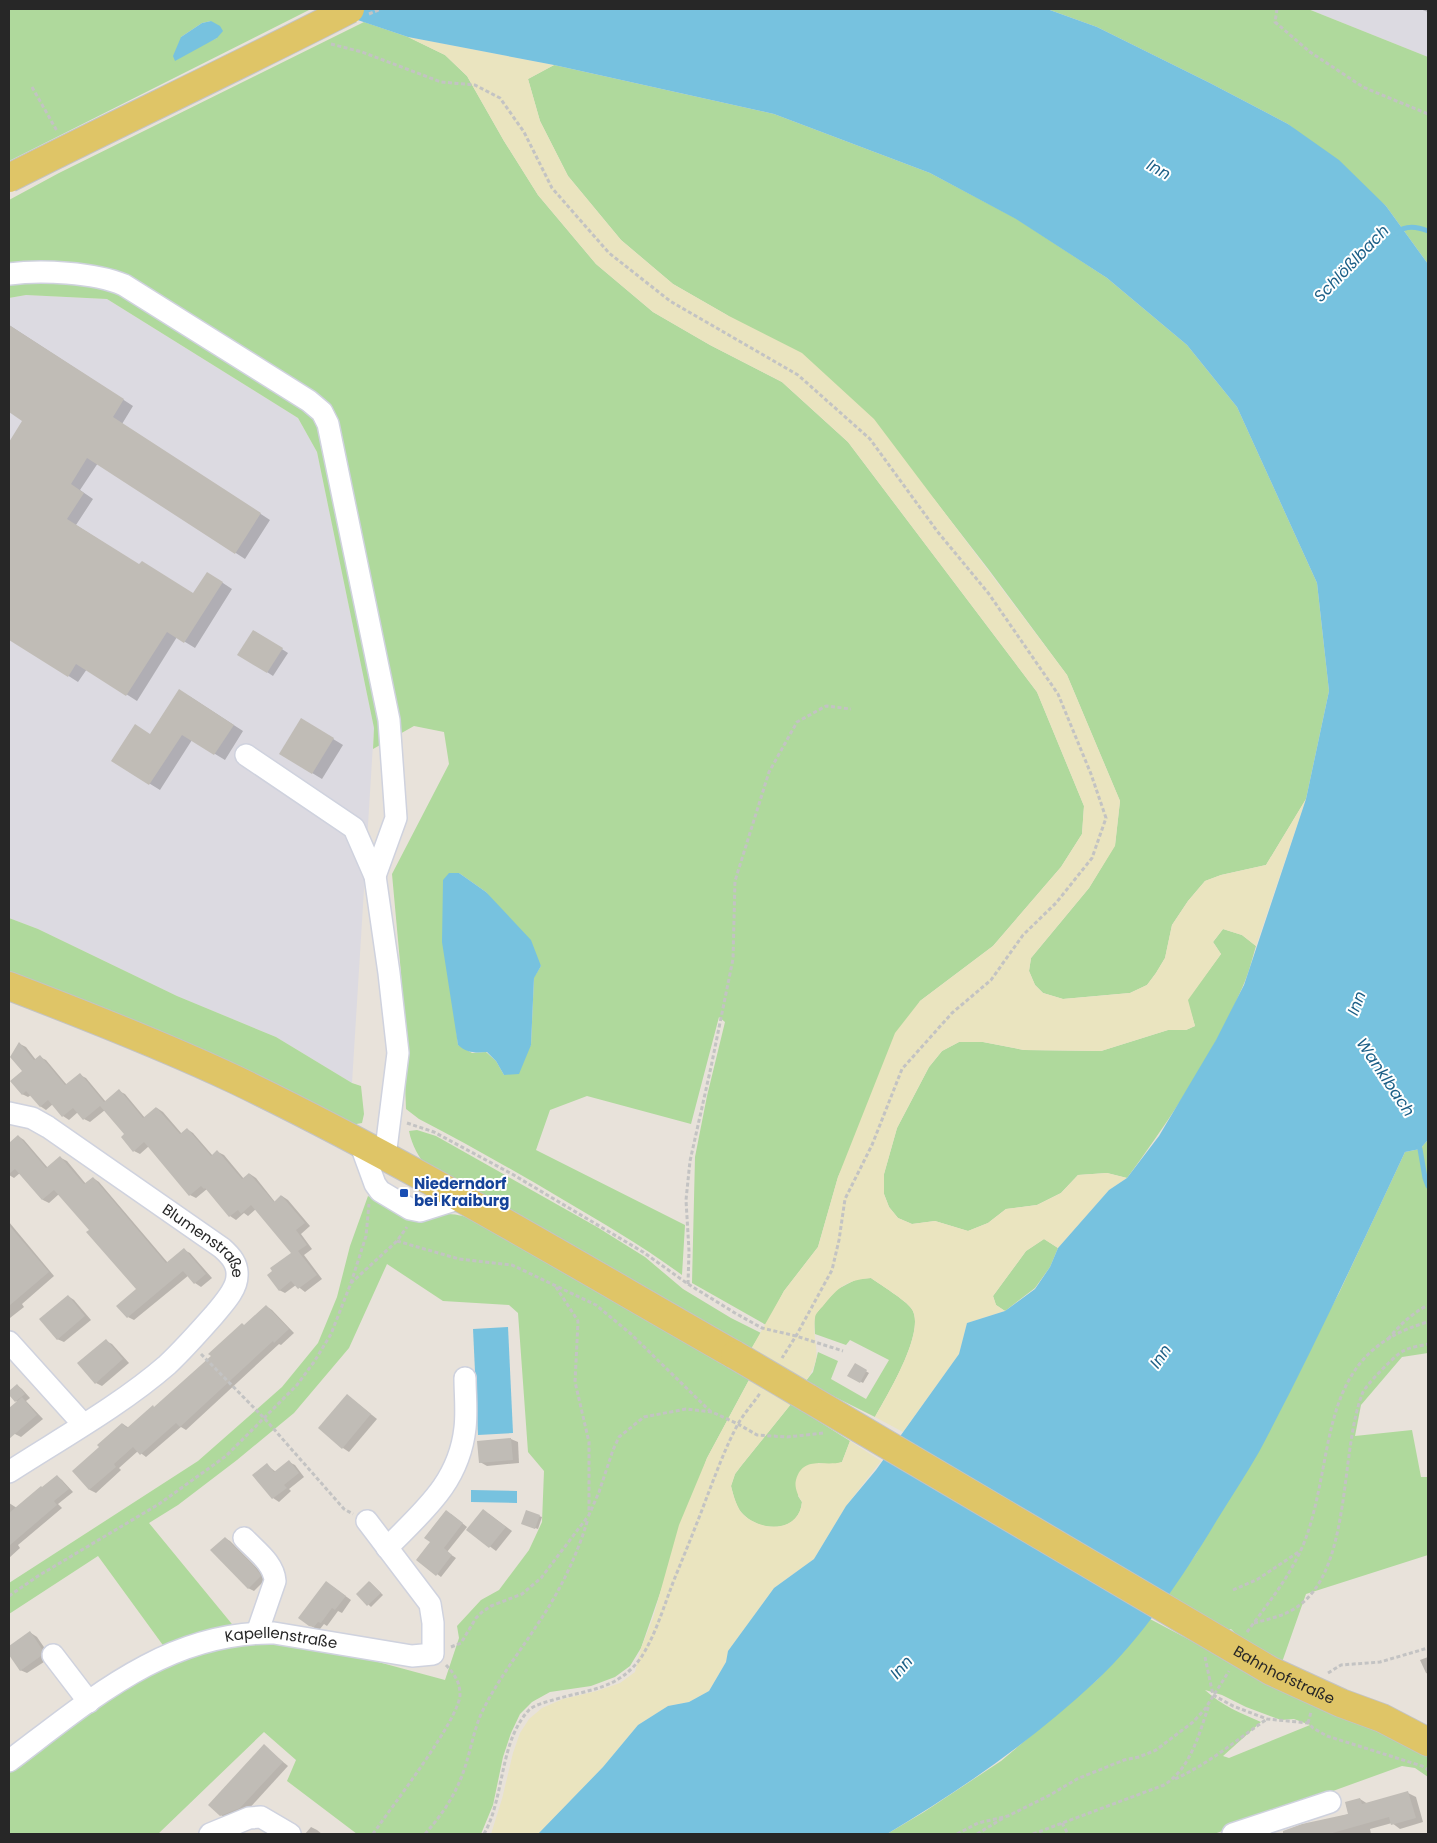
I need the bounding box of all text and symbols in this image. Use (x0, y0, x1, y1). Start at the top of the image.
water label: Inn (1143, 153, 1175, 185)
water label: Schlößlbach (1309, 220, 1394, 307)
water label: Inn (1341, 988, 1372, 1019)
water label: Wanklbach (1351, 1033, 1420, 1121)
place label: Niederndorf bei Kraiburg (414, 1173, 509, 1211)
marker: Niederndorf bei Kraiburg (398, 1187, 410, 1199)
street label: Blumenstraße (158, 1199, 248, 1278)
water label: Inn (1144, 1340, 1177, 1373)
street label: Kapellenstraße (223, 1622, 339, 1653)
street label: Bahnhofstraße (1230, 1640, 1338, 1709)
water label: Inn (885, 1651, 918, 1684)

